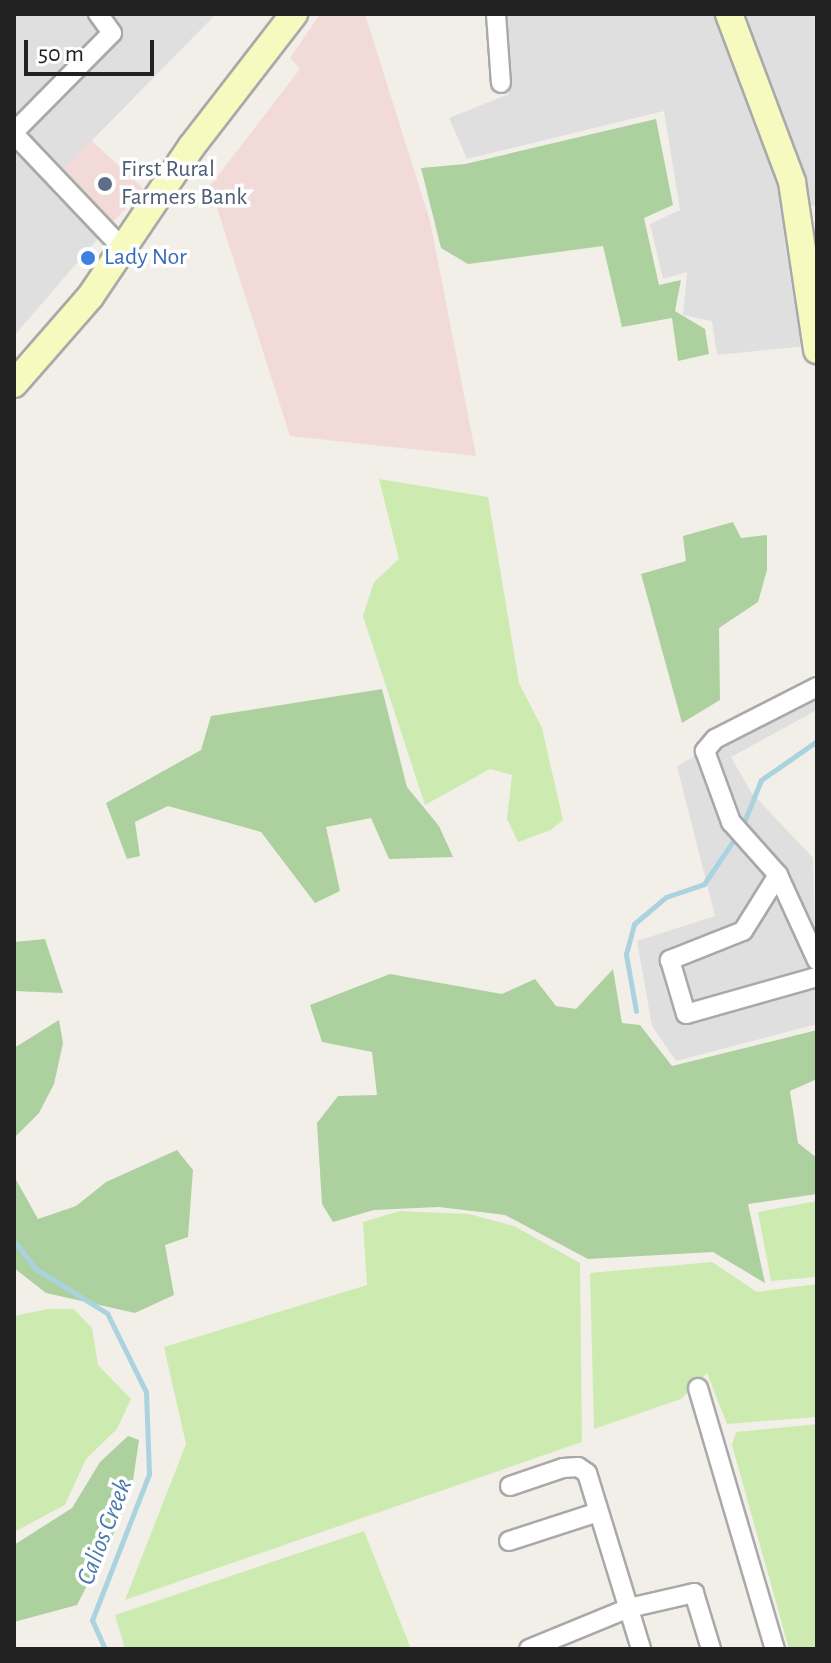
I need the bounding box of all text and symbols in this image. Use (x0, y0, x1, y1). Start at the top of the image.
scale bar (28, 24, 158, 74)
text: 50 m (38, 42, 84, 66)
place label: First Rural Farmers Bank (121, 156, 247, 212)
marker: First Rural Farmers Bank (96, 175, 114, 193)
place label: Lady Nor (104, 244, 187, 272)
marker: Lady Nor (79, 249, 97, 267)
water label: Calios Creek (70, 1474, 140, 1590)

